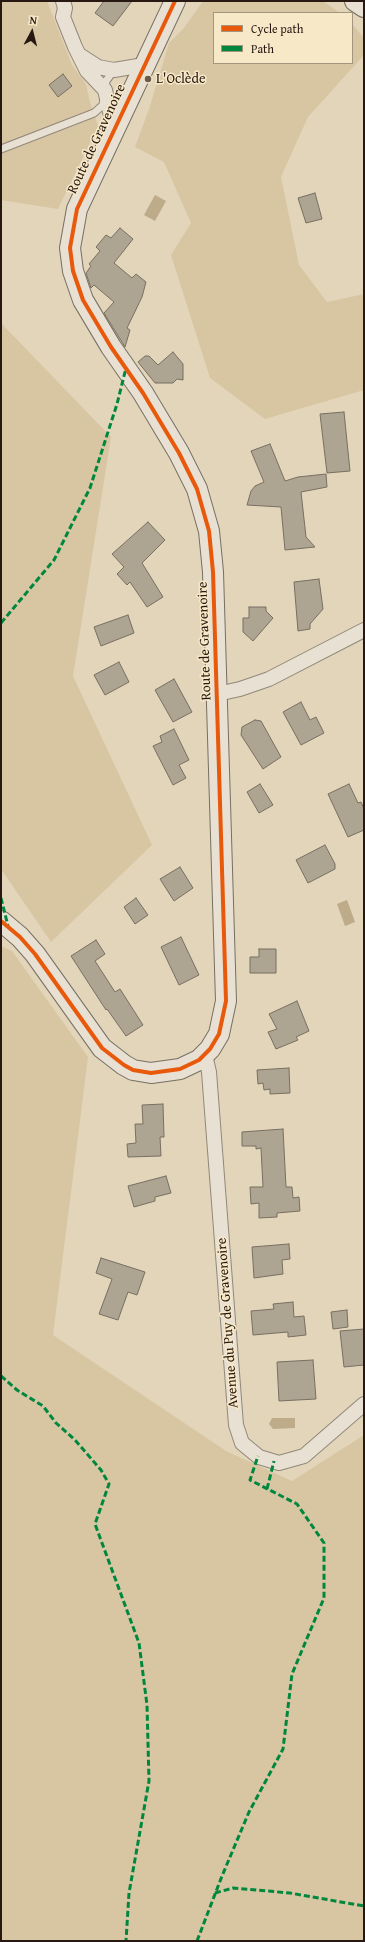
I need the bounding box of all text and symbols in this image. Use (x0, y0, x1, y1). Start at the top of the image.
north arrow (12, 12, 52, 52)
text: N (29, 12, 38, 28)
legend (213, 12, 353, 64)
text: Cycle path (251, 20, 303, 37)
text: Path (251, 40, 274, 57)
place label: L'Oclède (156, 71, 205, 87)
marker: L'Oclède (143, 74, 153, 84)
street label: Route de Gravenoire (64, 81, 130, 197)
street label: Route de Gravenoire (195, 581, 215, 701)
street label: Avenue du Puy de Gravenoire (214, 1237, 242, 1409)

